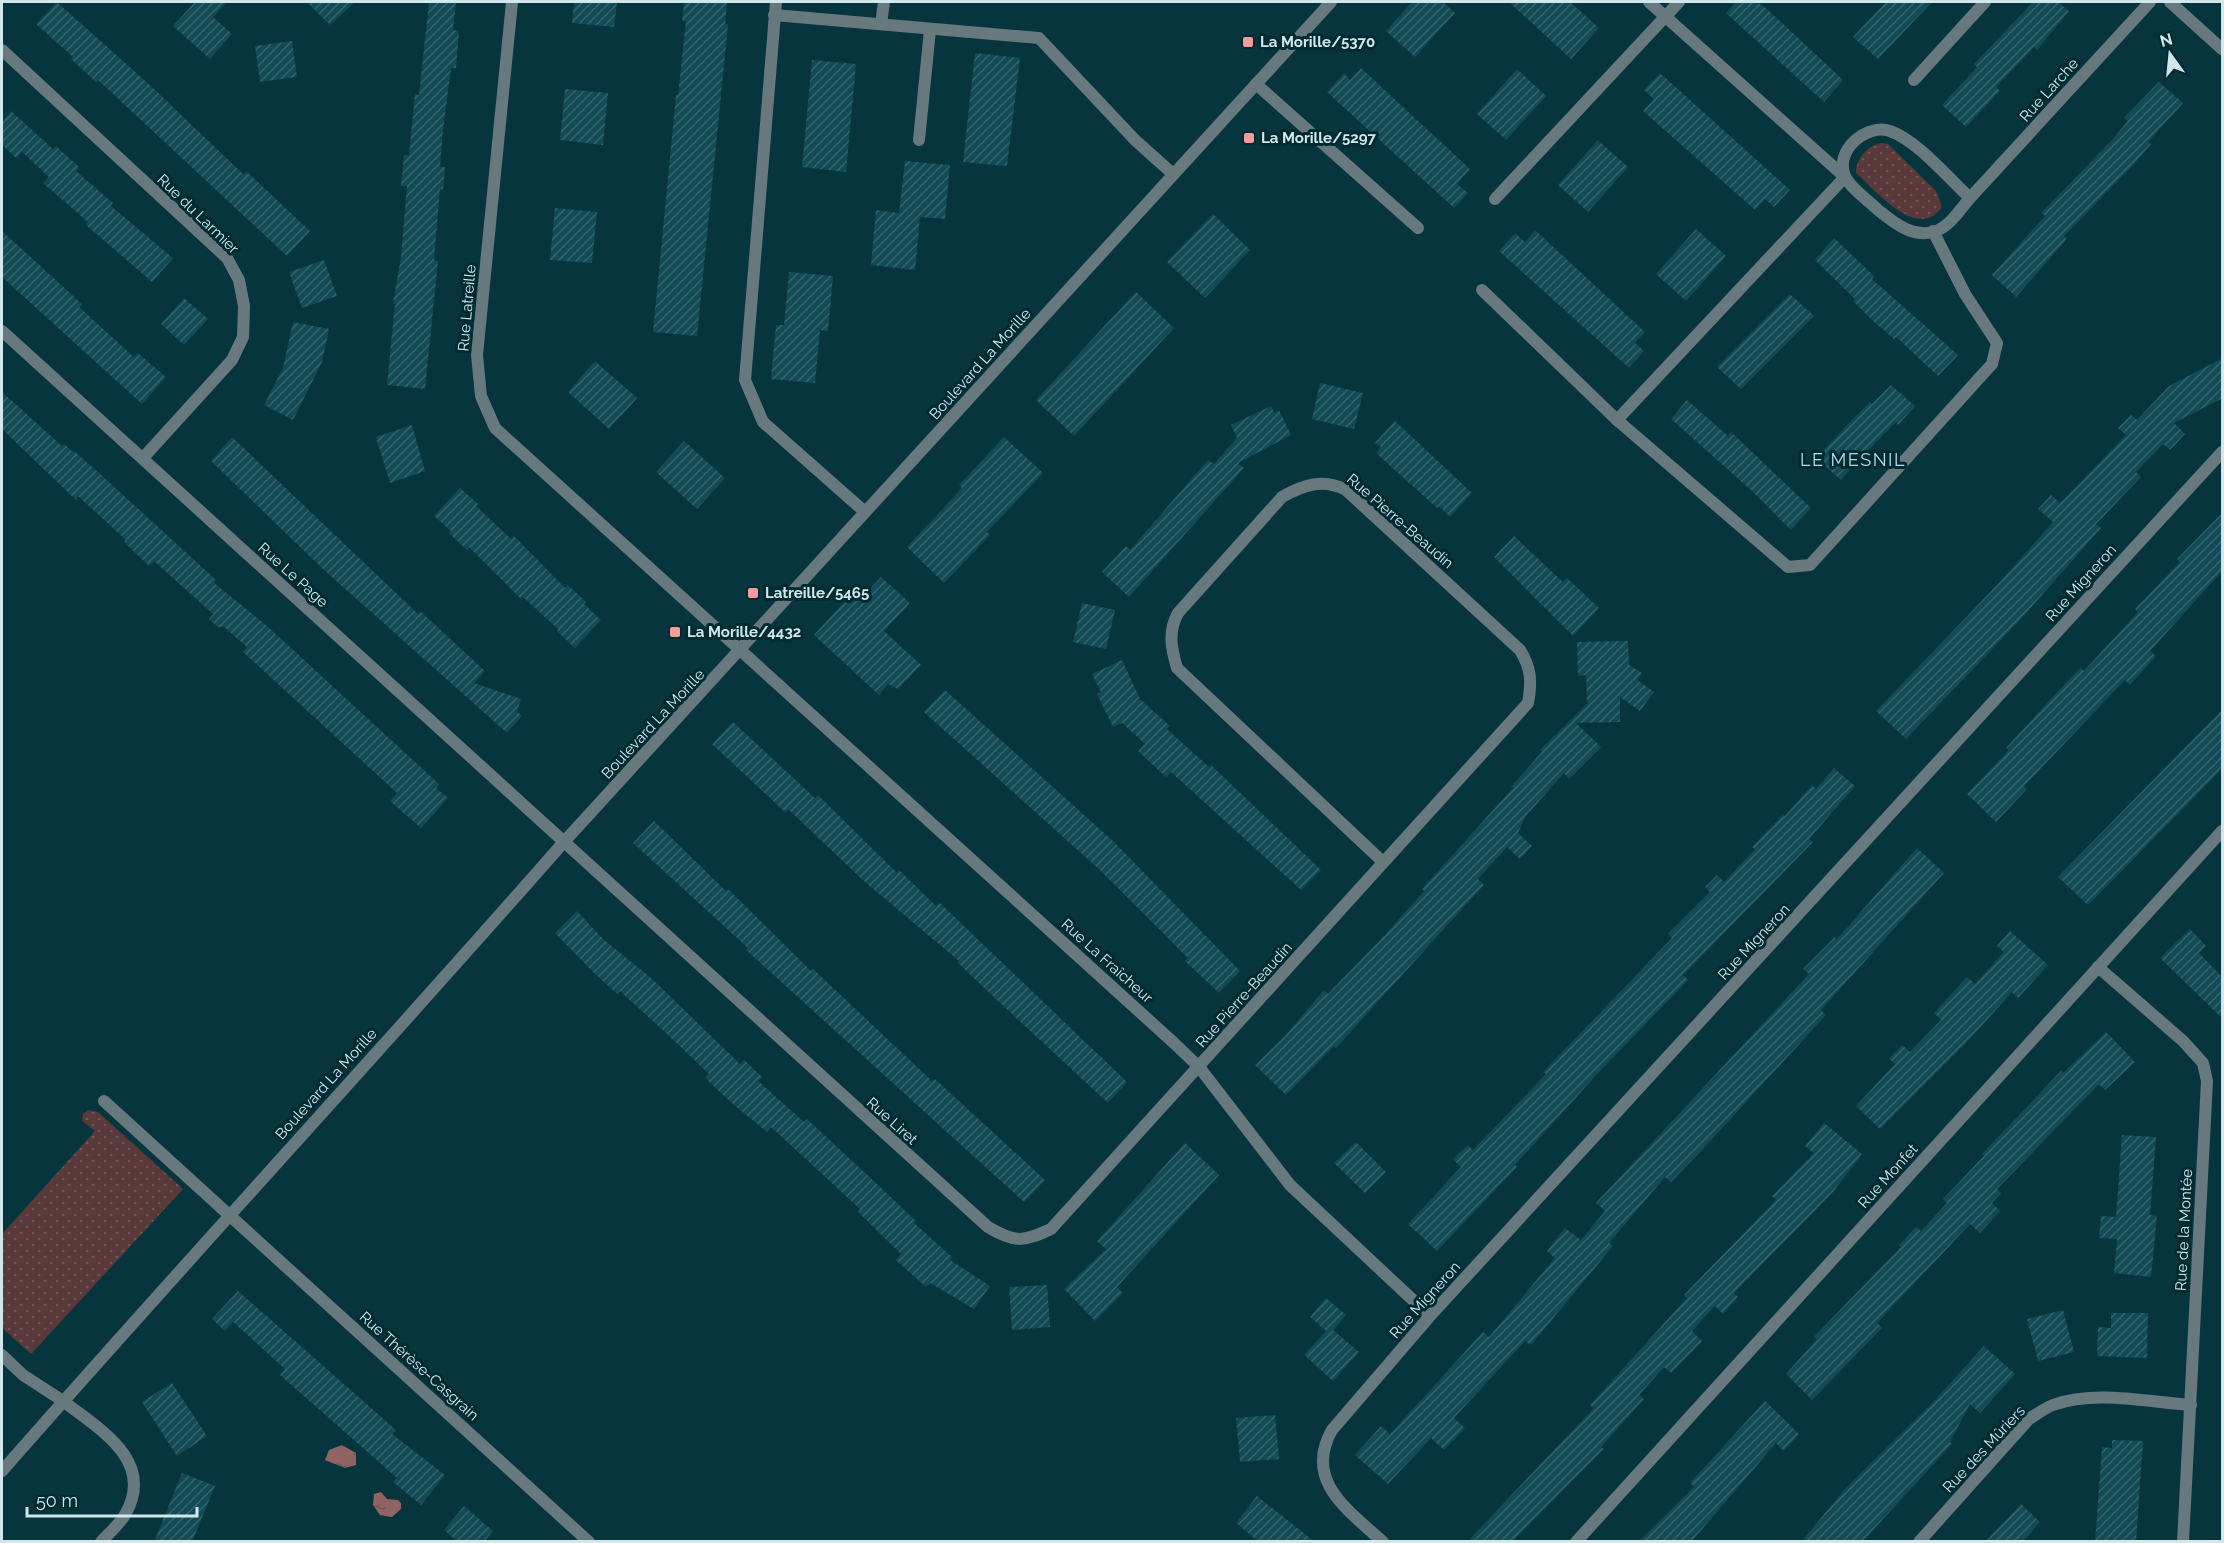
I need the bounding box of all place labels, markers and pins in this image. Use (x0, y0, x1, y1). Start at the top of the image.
place label: La Morille/5370 (1260, 33, 1375, 51)
marker: La Morille/5370 (1241, 35, 1255, 49)
place label: La Morille/5297 (1261, 129, 1377, 147)
marker: La Morille/5297 (1242, 131, 1256, 145)
place label: Latreille/5465 (765, 584, 869, 602)
marker: Latreille/5465 (746, 586, 760, 600)
place label: La Morille/4432 (687, 623, 801, 641)
marker: La Morille/4432 (668, 625, 682, 639)

